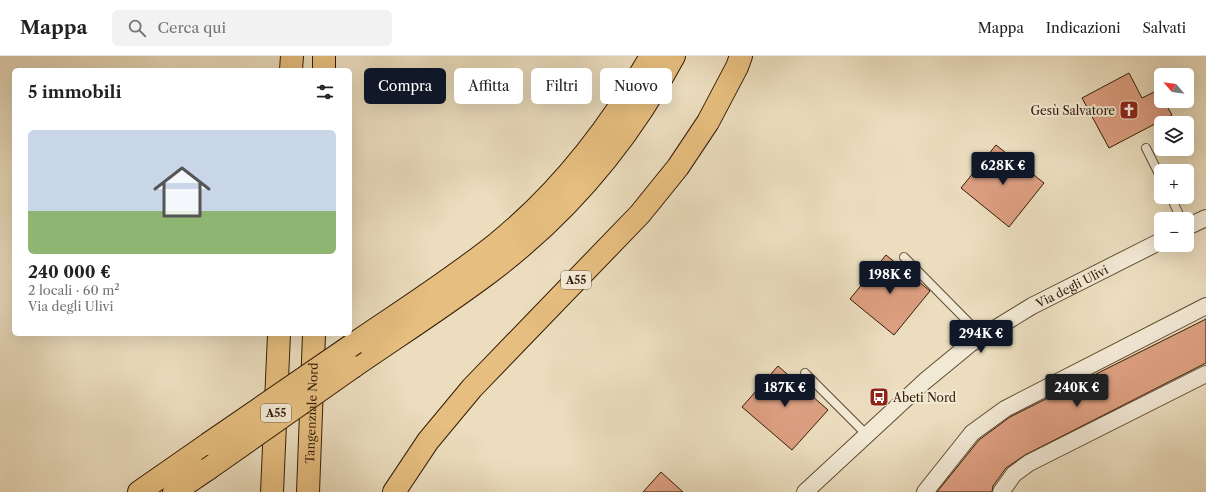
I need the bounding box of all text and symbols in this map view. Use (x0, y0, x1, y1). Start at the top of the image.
search box (112, 10, 392, 46)
text: Mappa (20, 16, 88, 39)
icon: search (126, 17, 148, 39)
text: Cerca qui (158, 18, 226, 37)
text: Mappa (978, 19, 1024, 37)
text: Indicazioni (1046, 19, 1121, 37)
text: Salvati (1143, 19, 1186, 37)
chip: Compra (364, 68, 446, 104)
chip: Affitta (454, 68, 523, 104)
chip: Filtri (531, 68, 592, 104)
chip: Nuovo (600, 68, 672, 104)
north arrow (1154, 68, 1194, 108)
map controls (1154, 68, 1194, 252)
icon: filters (314, 81, 336, 103)
text: 5 immobili (28, 82, 122, 102)
church icon: Gesù Salvatore (1118, 99, 1140, 121)
place label: Gesù Salvatore (1030, 103, 1115, 118)
button: layers (1154, 116, 1194, 156)
pin: 628K € (970, 152, 1036, 186)
icon: home (146, 156, 218, 228)
text: 628K € (980, 157, 1026, 173)
button: + (1154, 164, 1194, 204)
button: − (1154, 212, 1194, 252)
pin: 198K € (857, 261, 923, 295)
street label: Via degli Ulivi (1032, 261, 1111, 311)
text: 240 000 € (28, 262, 111, 282)
text: 198K € (868, 266, 912, 282)
road number: A55 (561, 271, 591, 289)
text: 2 locali · 60 m² (28, 282, 120, 298)
text: Via degli Ulivi (28, 298, 114, 314)
pin: 294K € (948, 320, 1014, 354)
text: 294K € (959, 325, 1003, 341)
street label: Tangenziale Nord (302, 362, 320, 464)
pin: 187K € (752, 374, 818, 408)
pin: 240K € (1044, 374, 1110, 408)
text: 187K € (764, 379, 806, 395)
text: 240K € (1054, 379, 1100, 395)
bus stop icon: Abeti Nord (868, 386, 890, 408)
place label: Abeti Nord (892, 390, 957, 405)
road number: A55 (261, 404, 291, 422)

